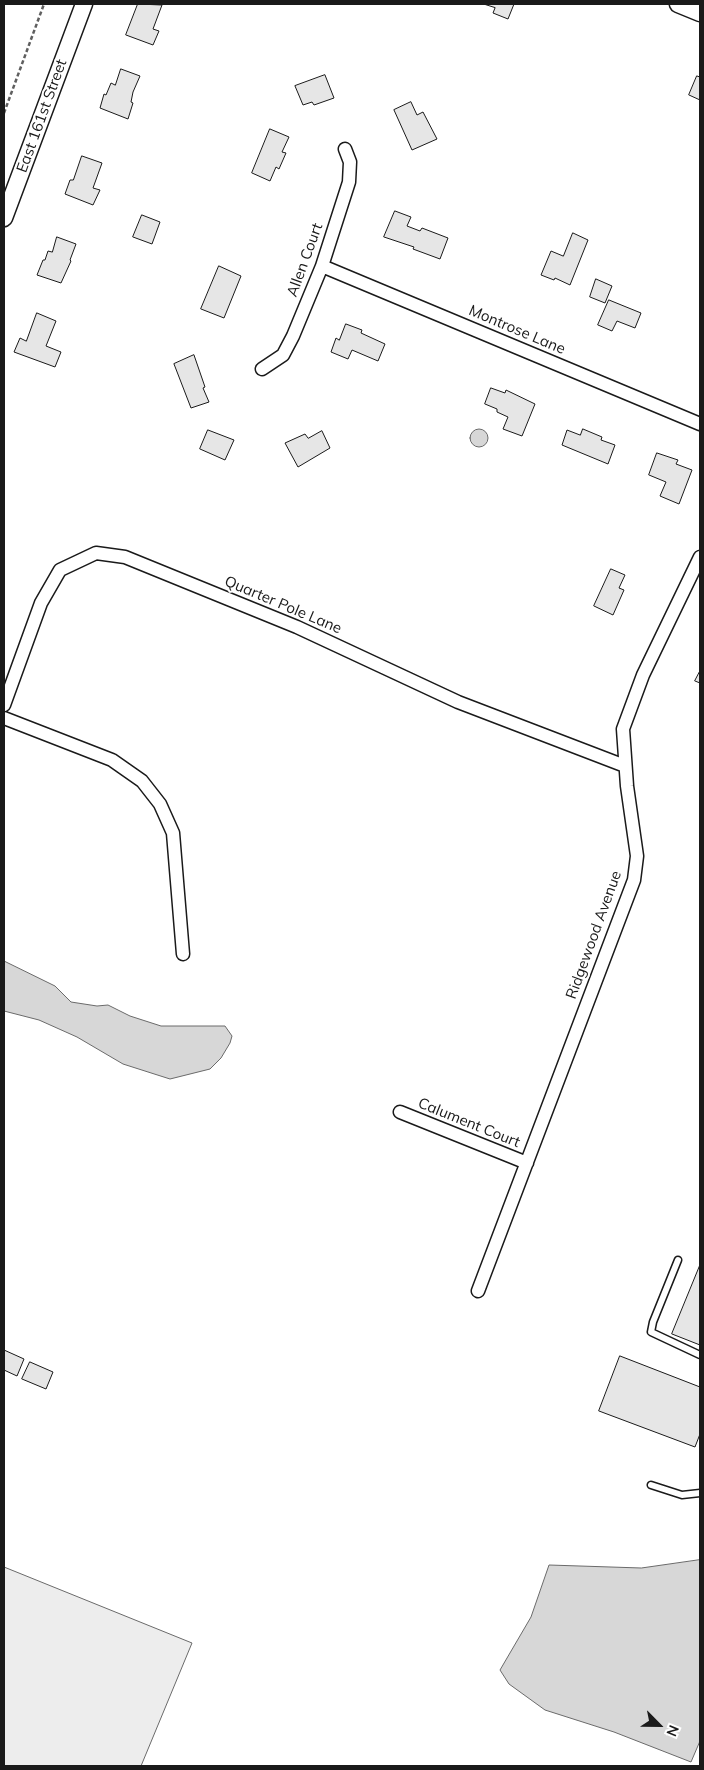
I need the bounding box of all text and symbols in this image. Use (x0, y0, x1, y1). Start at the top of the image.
street label: East 161st Street (13, 57, 71, 175)
street label: Allen Court (283, 221, 327, 299)
street label: Montrose Lane (466, 302, 568, 358)
street label: Quarter Pole Lane (222, 572, 344, 638)
street label: Ridgewood Avenue (562, 868, 626, 1002)
street label: Calument Court (415, 1094, 523, 1152)
north arrow (634, 1700, 684, 1750)
text: N (662, 1722, 683, 1739)

